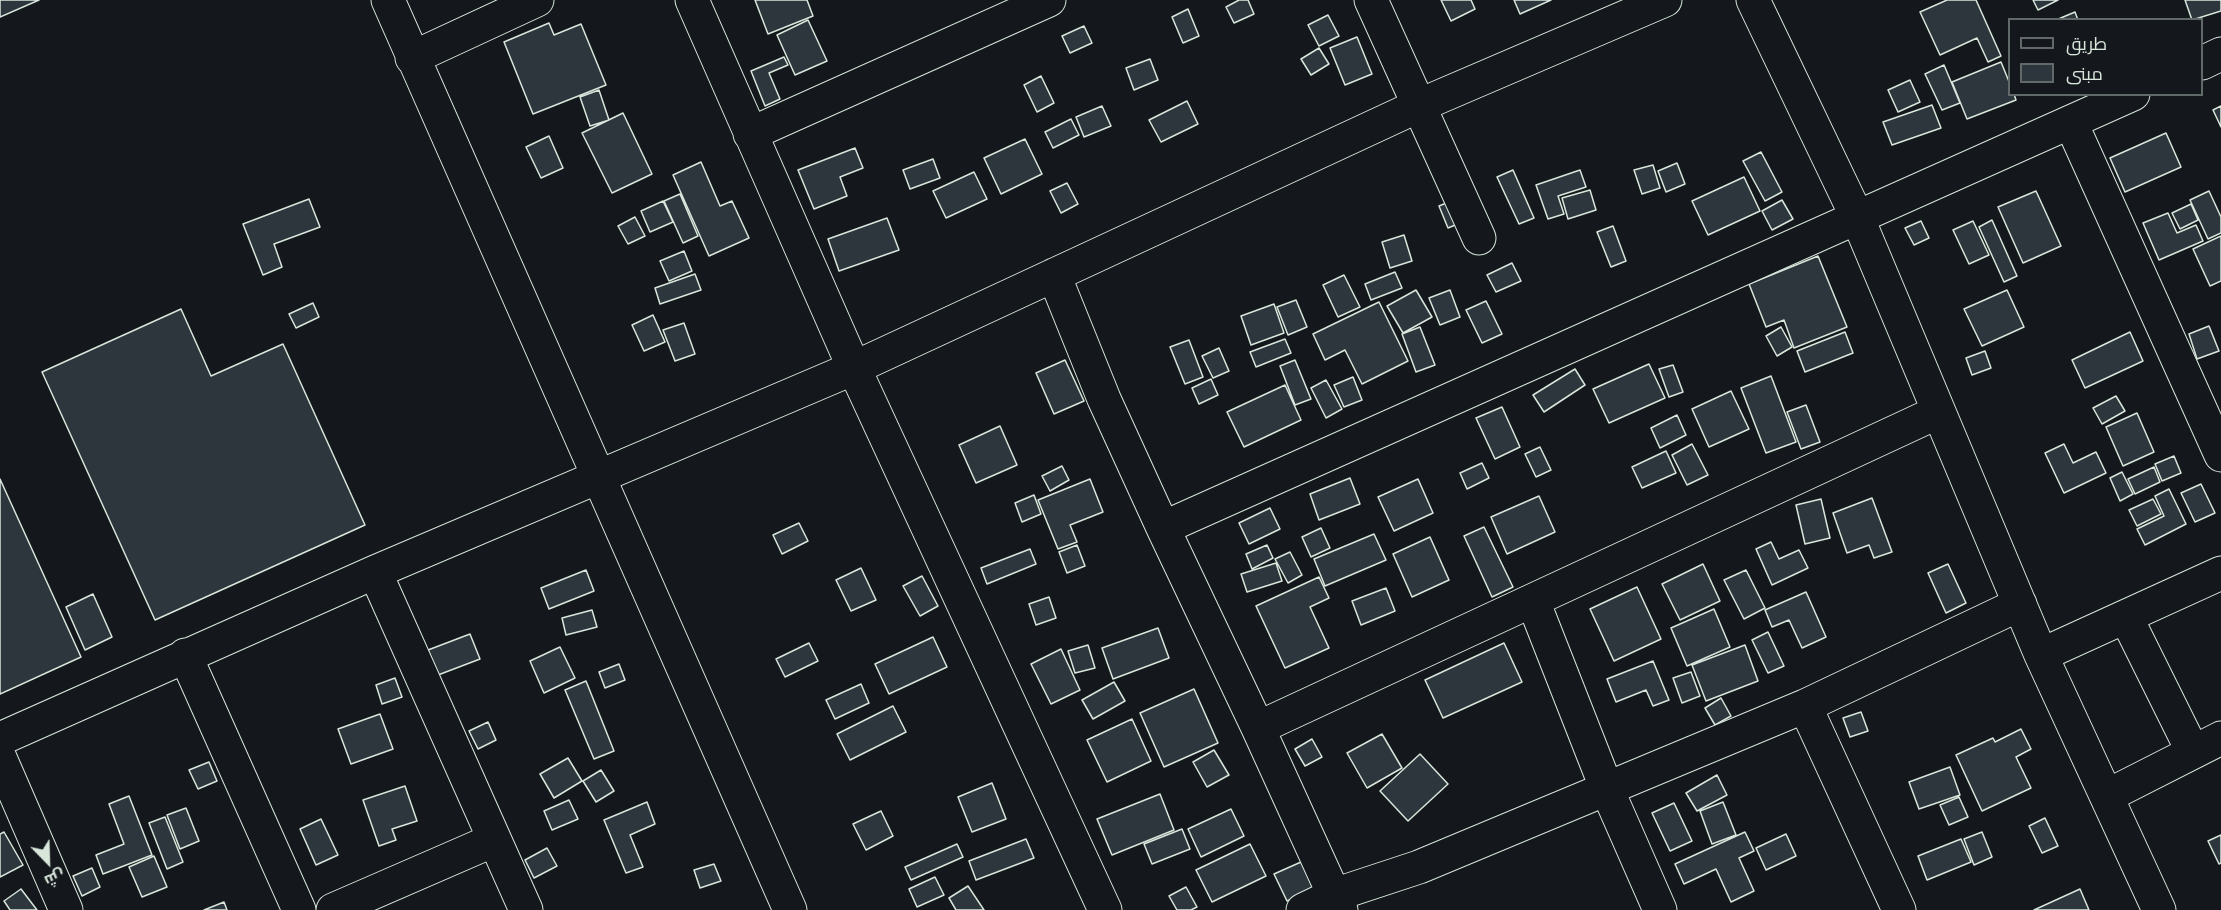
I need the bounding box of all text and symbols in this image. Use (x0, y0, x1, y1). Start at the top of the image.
legend (2008, 18, 2203, 96)
text: طريق (2066, 31, 2107, 56)
text: مبنى (2066, 61, 2103, 86)
north arrow (18, 832, 78, 892)
text: ش (41, 864, 69, 893)

